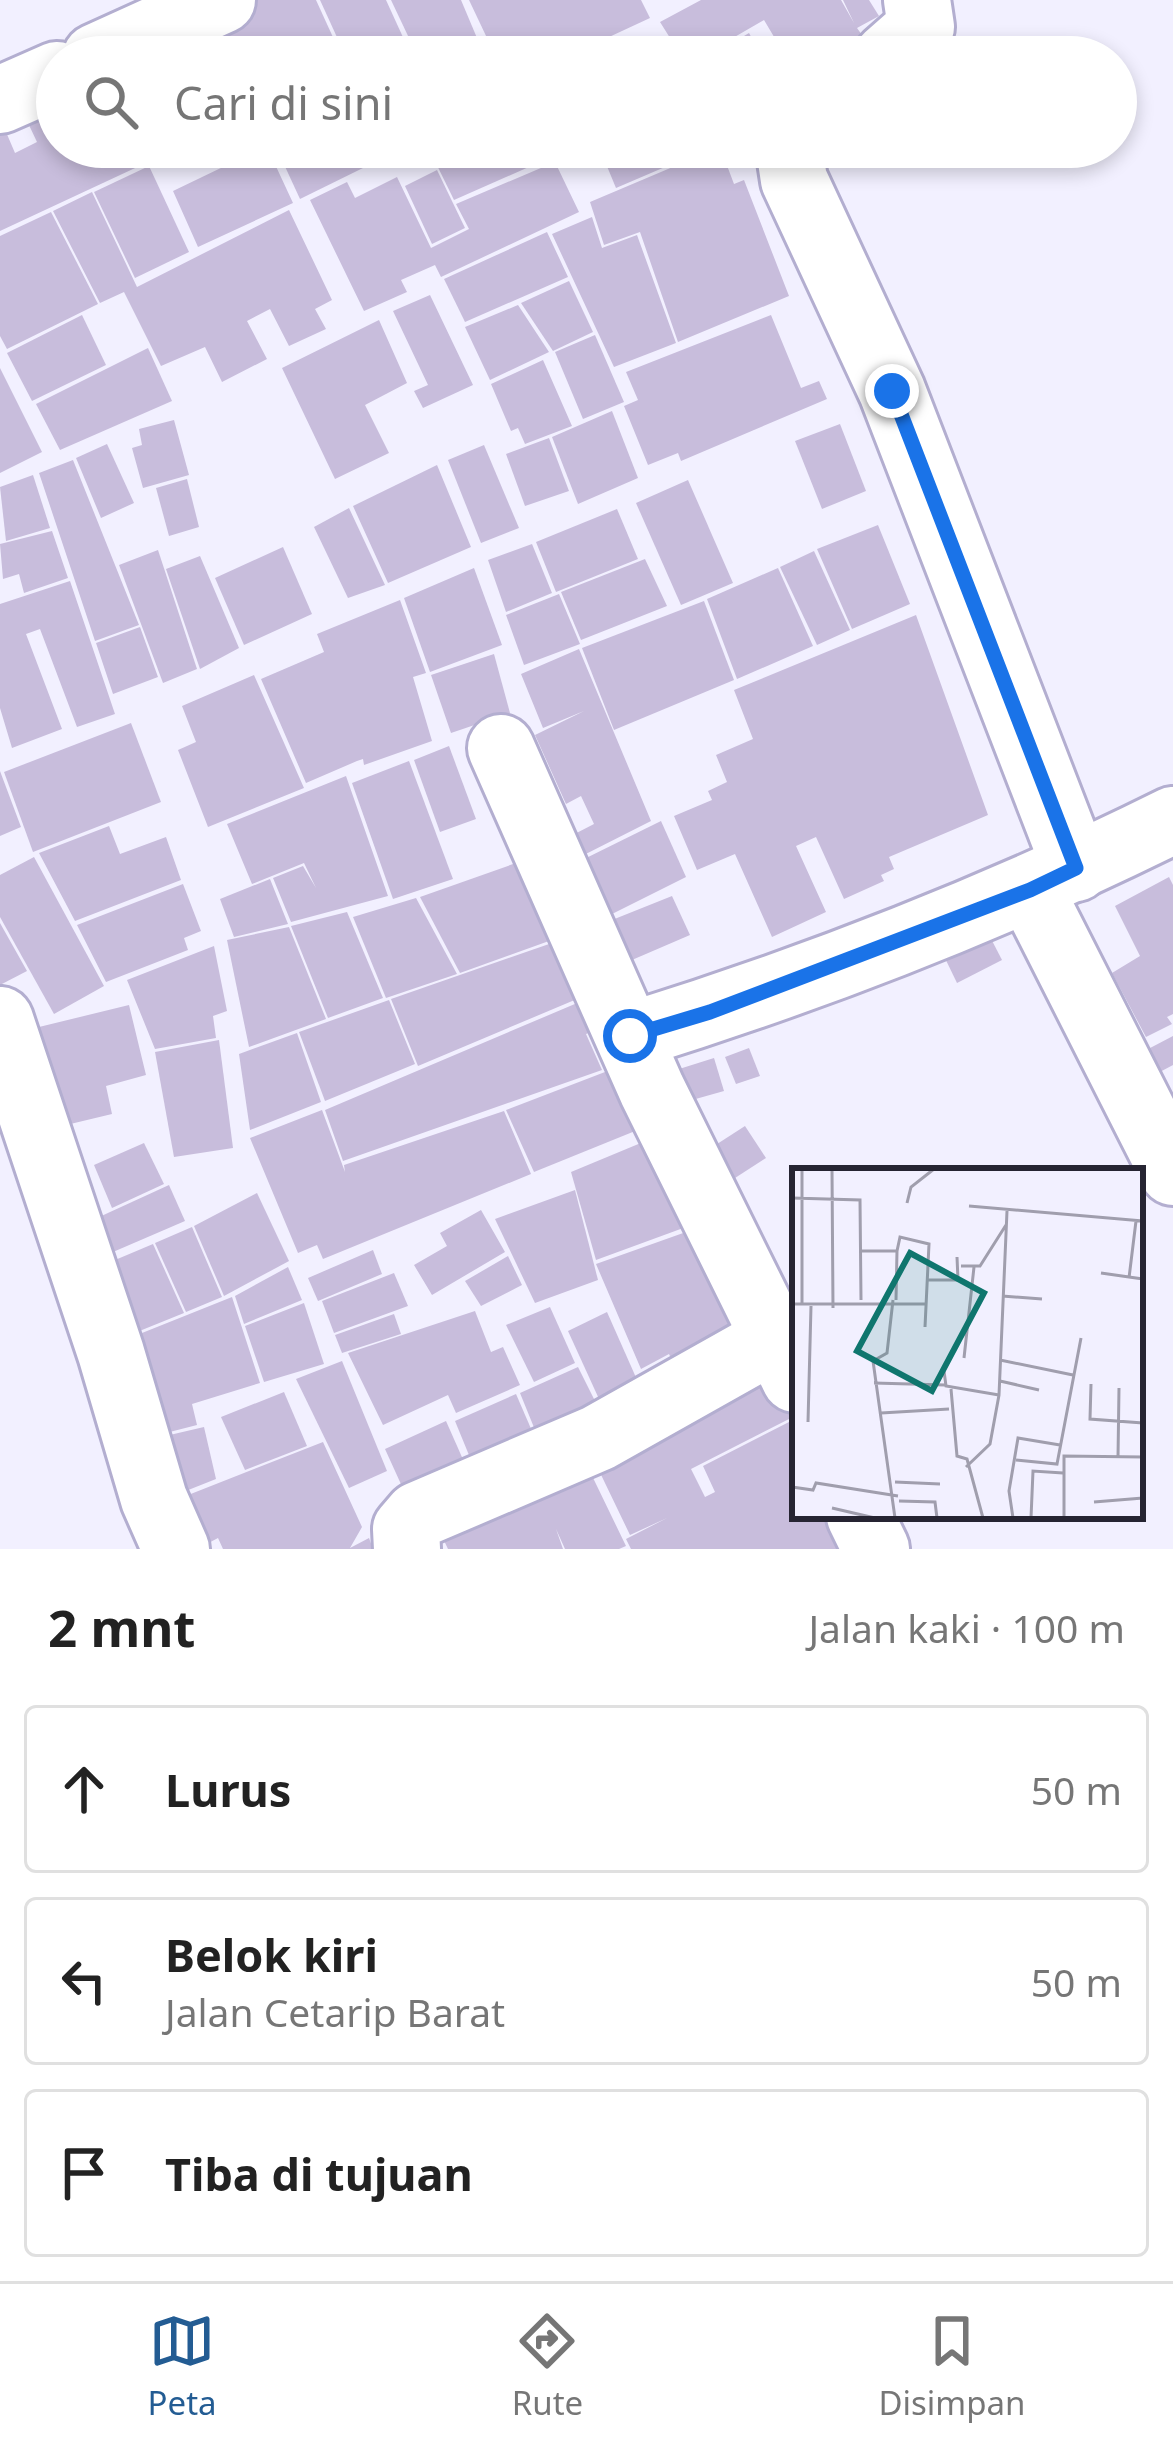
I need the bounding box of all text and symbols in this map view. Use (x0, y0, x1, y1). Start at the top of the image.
search box (36, 36, 1137, 168)
icon: search (78, 69, 144, 135)
text: Cari di sini (174, 72, 393, 133)
route end (865, 364, 919, 418)
route start (603, 1009, 657, 1063)
inset map (792, 1168, 1143, 1519)
text: 2 mnt (48, 1592, 195, 1662)
text: Jalan kaki · 100 m (808, 1601, 1125, 1654)
icon: ahead (51, 1756, 117, 1822)
text: Lurus (165, 1759, 291, 1820)
text: 50 m (1031, 1763, 1122, 1816)
text: Belok kiri (165, 1924, 378, 1985)
icon: left (51, 1948, 117, 2014)
text: 50 m (1031, 1955, 1122, 2008)
text: Jalan Cetarip Barat (165, 1985, 505, 2038)
icon: arrive (51, 2140, 117, 2206)
text: Tiba di tujuan (165, 2143, 473, 2204)
tab: Peta (148, 2308, 217, 2425)
tab: Rute (512, 2308, 583, 2425)
tab: Disimpan (878, 2308, 1025, 2425)

